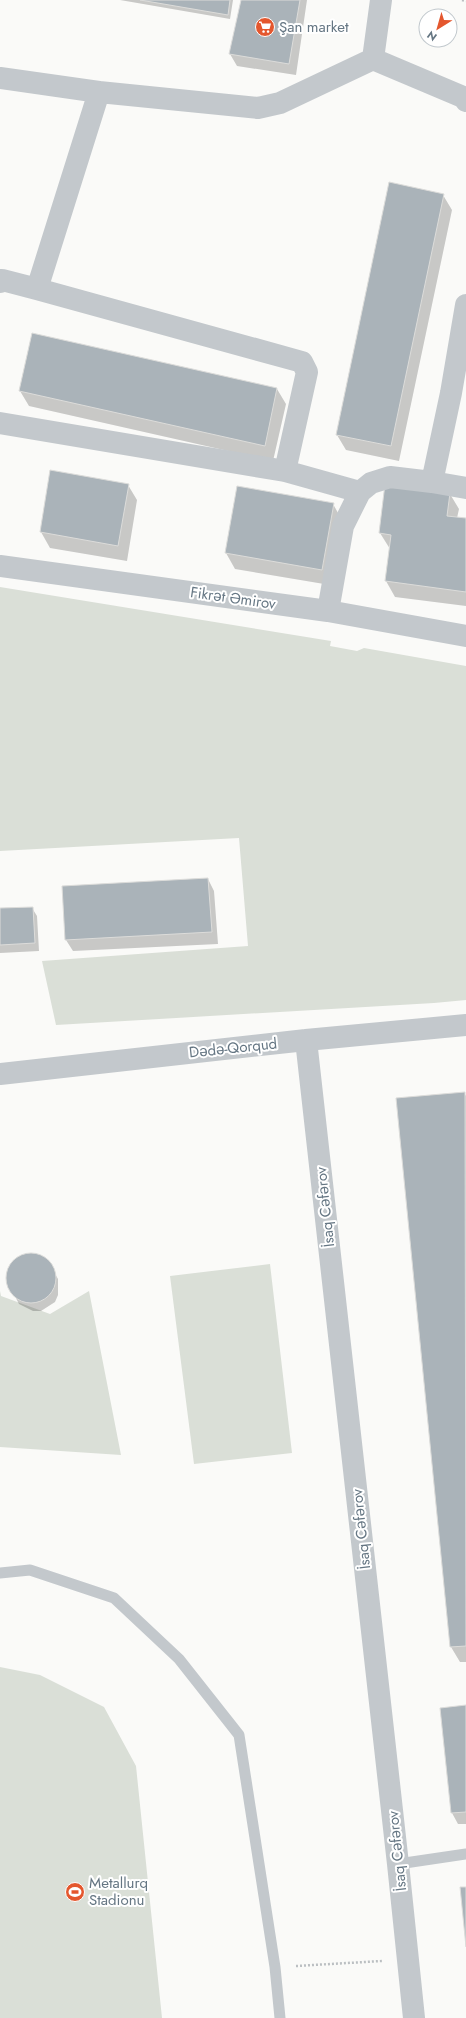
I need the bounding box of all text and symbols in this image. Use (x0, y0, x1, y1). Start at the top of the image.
north arrow (418, 8, 458, 48)
supermarket icon: Şan market (254, 16, 276, 38)
place label: Şan market (279, 16, 349, 38)
text: N (424, 27, 440, 45)
street label: Fikrət Əmirov (189, 581, 277, 615)
street label: Dədə-Qorqud (188, 1032, 278, 1064)
street label: İsaq Cəfərov (310, 1165, 340, 1248)
street label: İsaq Cəfərov (346, 1487, 376, 1570)
street label: İsaq Cəfərov (382, 1809, 412, 1892)
place label: Metallurq Stadionu (89, 1872, 148, 1911)
sports icon: Metallurq Stadionu (64, 1881, 86, 1903)

